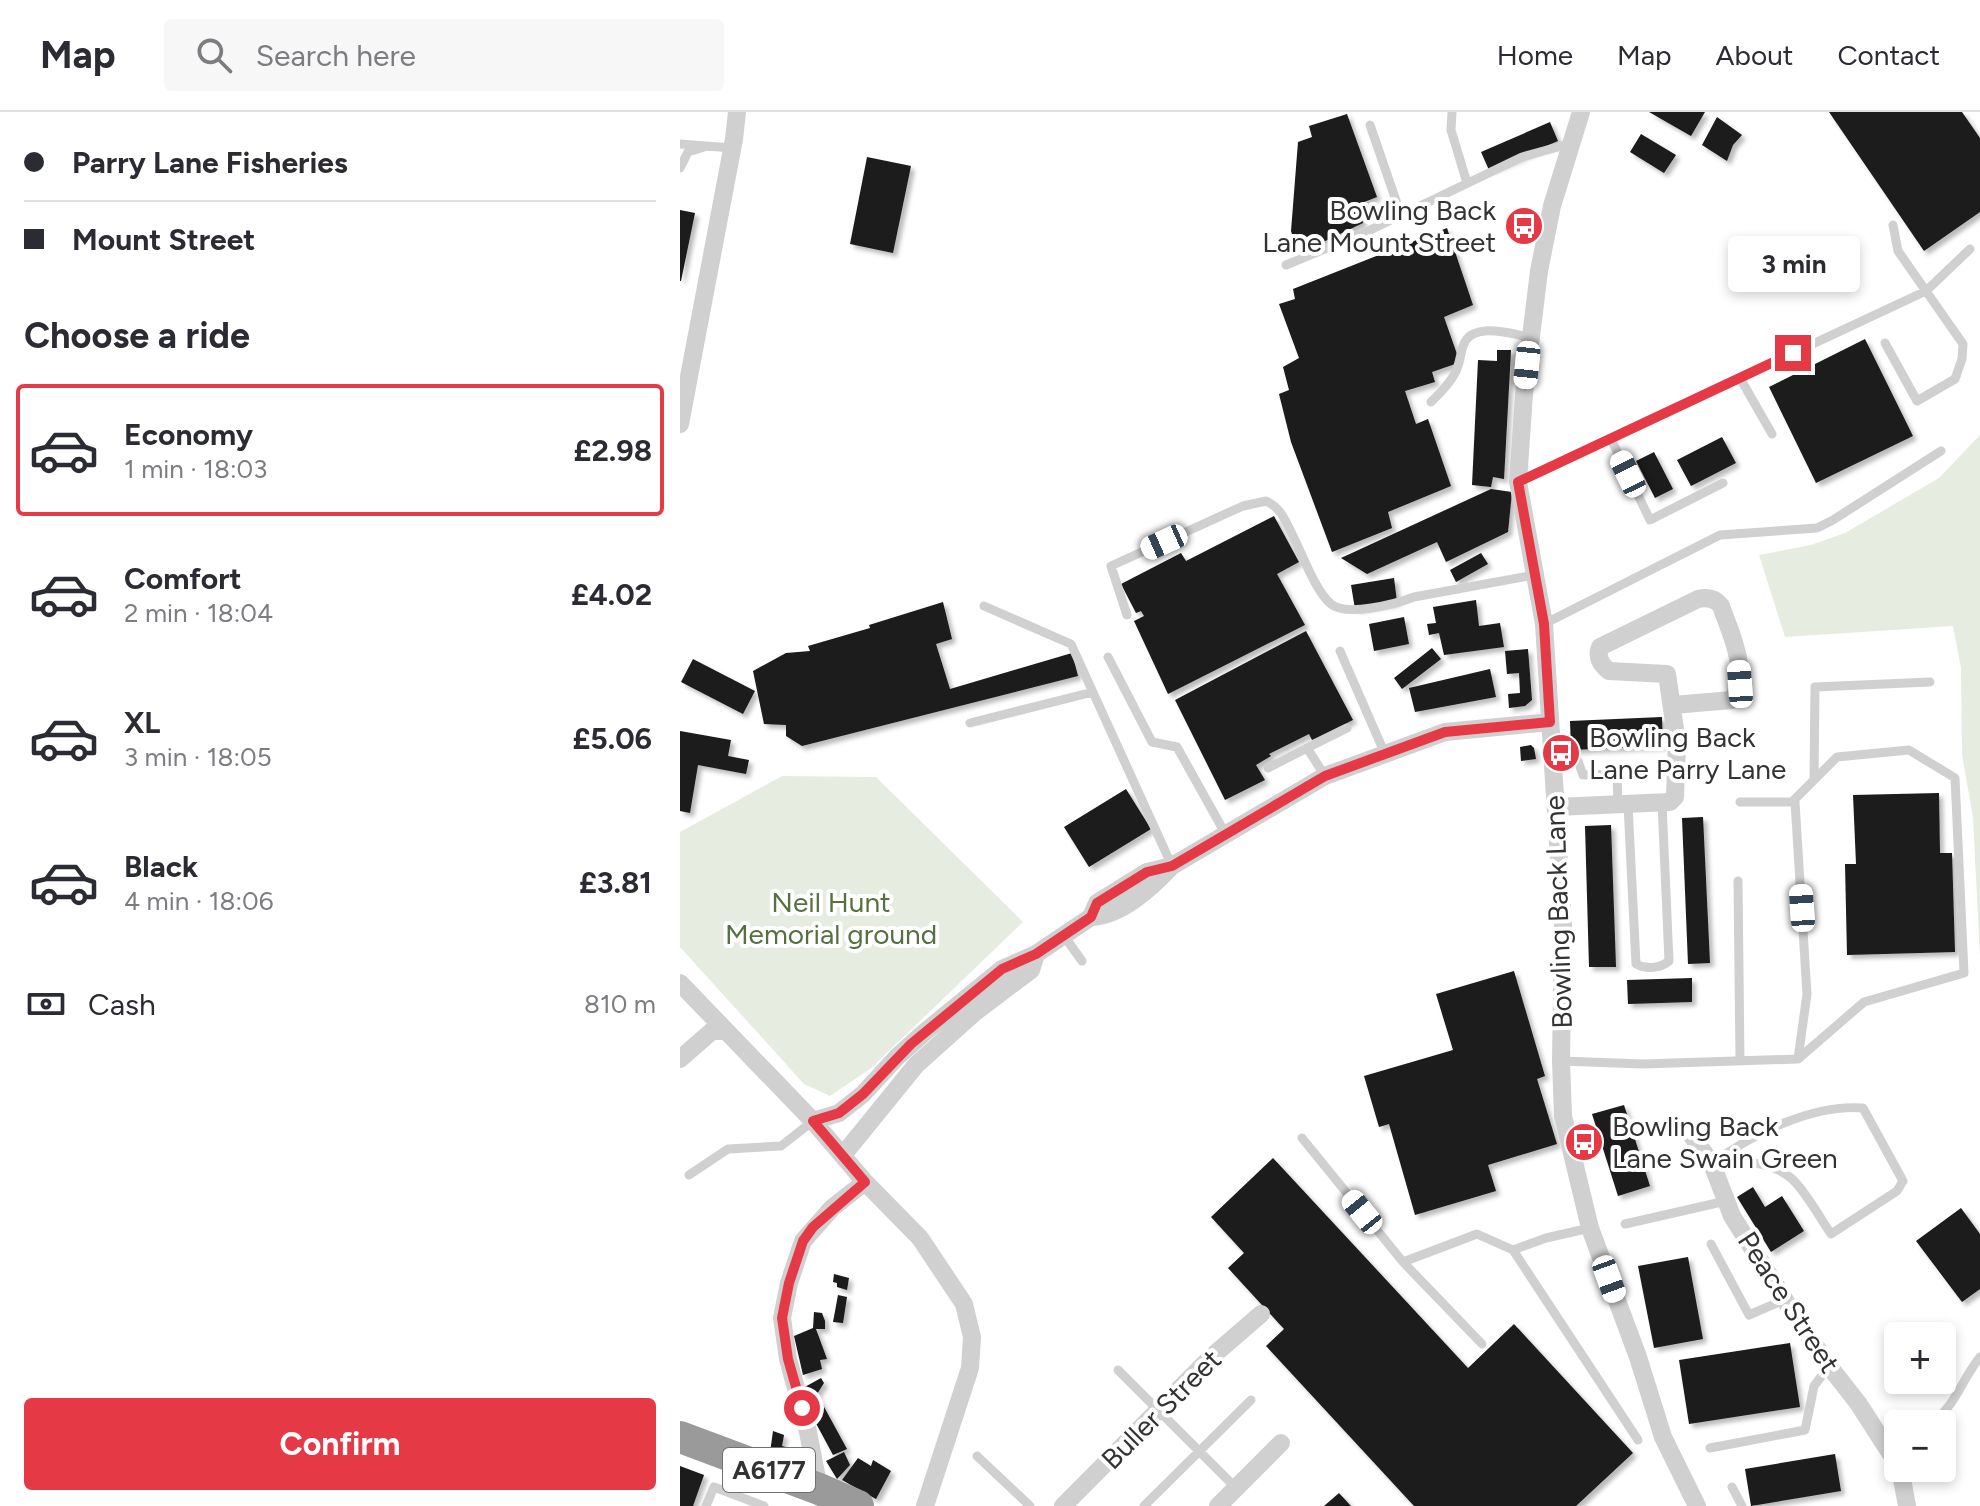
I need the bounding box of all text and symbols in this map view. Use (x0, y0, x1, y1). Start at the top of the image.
search box (164, 19, 724, 91)
text: Map (40, 32, 116, 78)
icon: search (192, 33, 236, 77)
text: Search here (256, 37, 416, 74)
text: Home (1497, 38, 1573, 72)
text: Map (1617, 38, 1672, 72)
text: About (1716, 38, 1793, 72)
text: Contact (1837, 38, 1940, 72)
text: Parry Lane Fisheries (72, 144, 348, 181)
place label: Bowling Back Lane Mount Street (1262, 193, 1496, 259)
bus stop icon: Bowling Back Lane Mount Street (1503, 205, 1545, 247)
text: Mount Street (72, 221, 255, 258)
callout: 3 min (1727, 237, 1859, 293)
text: 3 min (1762, 248, 1826, 280)
text: Choose a ride (24, 314, 250, 357)
route end (1775, 335, 1811, 371)
car (1513, 340, 1541, 390)
icon: car (28, 414, 100, 486)
text: Economy (124, 416, 253, 453)
text: £2.98 (574, 432, 652, 469)
car (1607, 447, 1649, 501)
text: 1 min · 18:03 (124, 453, 267, 485)
car (1137, 521, 1191, 563)
icon: car (28, 558, 100, 630)
text: Comfort (124, 560, 242, 597)
text: £4.02 (571, 576, 652, 613)
text: 2 min · 18:04 (124, 597, 273, 629)
car (1726, 659, 1754, 709)
icon: car (28, 702, 100, 774)
text: XL (124, 704, 160, 741)
text: £5.06 (572, 720, 652, 757)
place label: Bowling Back Lane Parry Lane (1589, 720, 1786, 786)
bus stop icon: Bowling Back Lane Parry Lane (1540, 732, 1582, 774)
text: 3 min · 18:05 (124, 741, 272, 773)
street label: Bowling Back Lane (1537, 795, 1579, 1029)
icon: car (28, 846, 100, 918)
text: Black (124, 848, 198, 885)
text: £3.81 (579, 864, 652, 901)
car (1788, 883, 1816, 933)
text: 4 min · 18:06 (124, 885, 273, 917)
park label: Neil Hunt Memorial ground (725, 885, 937, 951)
icon: cash (24, 982, 68, 1026)
text: Cash (88, 986, 156, 1023)
text: 810 m (584, 988, 656, 1020)
place label: Bowling Back Lane Swain Green (1612, 1109, 1838, 1175)
bus stop icon: Bowling Back Lane Swain Green (1563, 1121, 1605, 1163)
car (1338, 1186, 1386, 1238)
street label: Peace Street (1731, 1225, 1847, 1379)
car (1590, 1252, 1628, 1306)
map controls (1884, 1322, 1956, 1482)
button: + (1884, 1322, 1956, 1394)
street label: Buller Street (1094, 1342, 1228, 1476)
route start (784, 1390, 820, 1426)
button: Confirm (24, 1398, 656, 1490)
button: − (1884, 1410, 1956, 1482)
road number: A6177 (723, 1448, 815, 1492)

